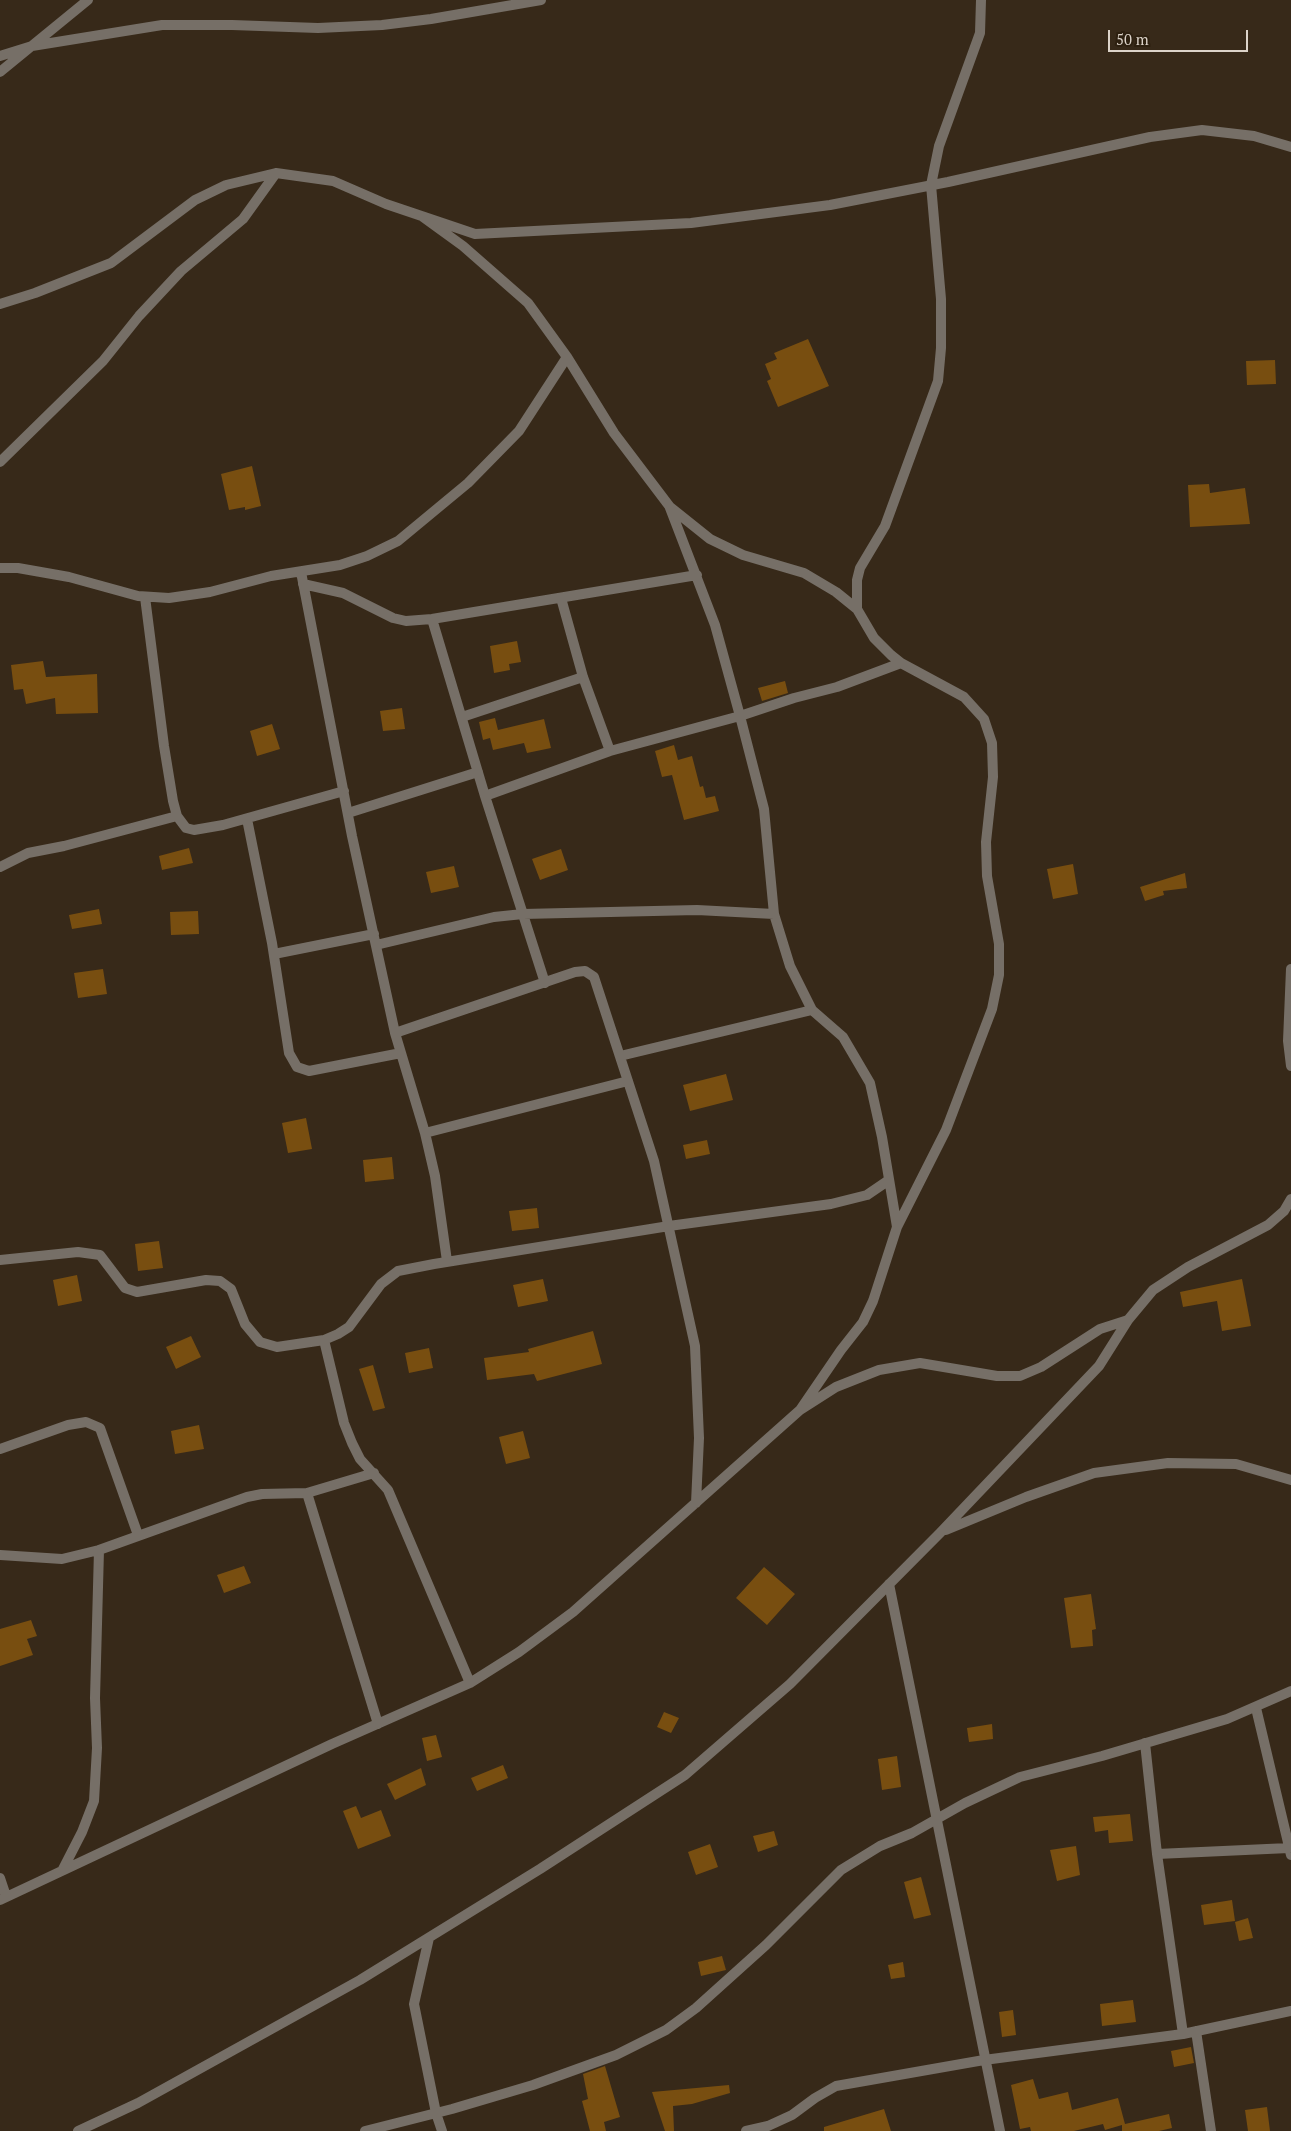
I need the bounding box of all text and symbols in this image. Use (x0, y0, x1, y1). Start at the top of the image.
scale bar (1111, 20, 1251, 52)
text: 50 m (1116, 29, 1149, 49)

